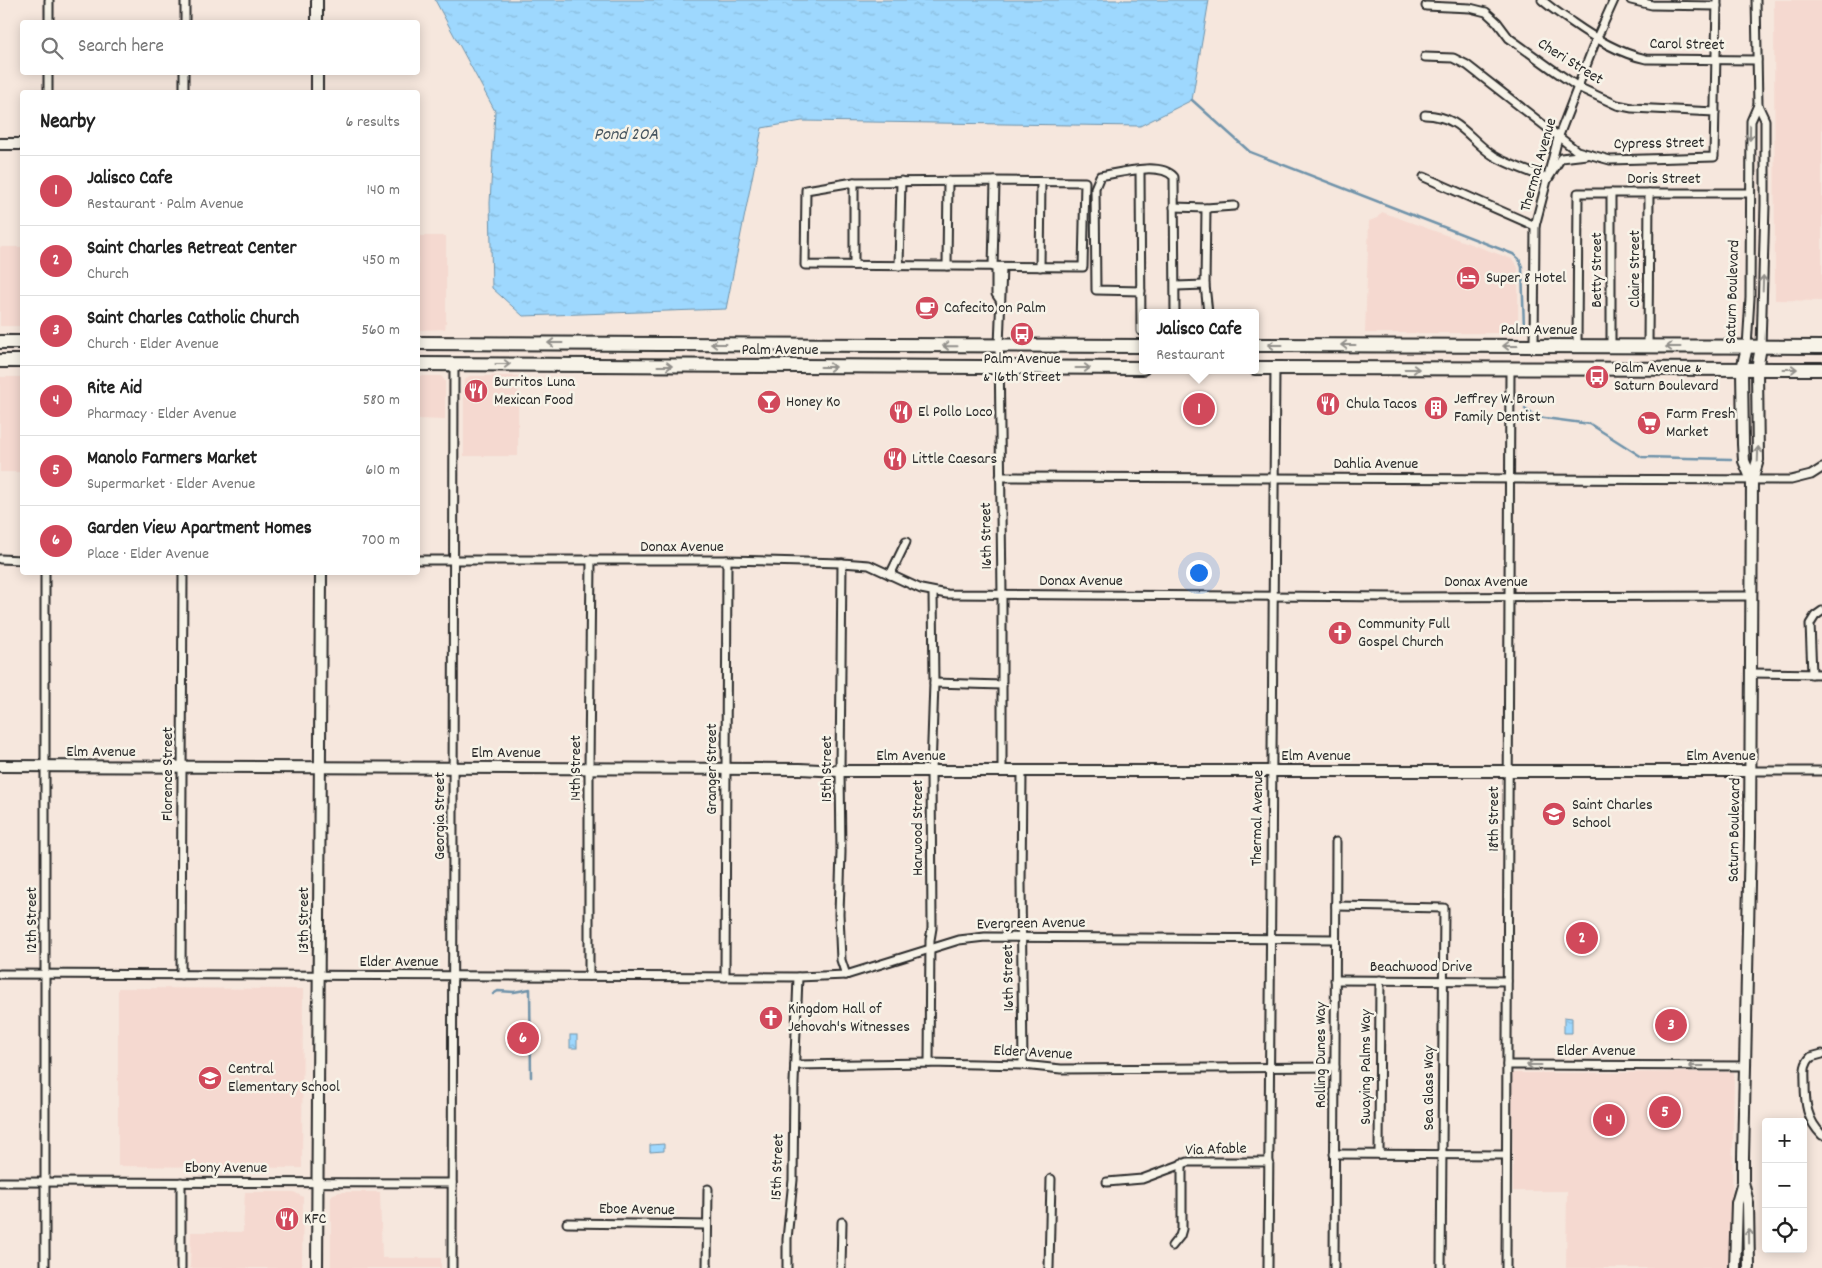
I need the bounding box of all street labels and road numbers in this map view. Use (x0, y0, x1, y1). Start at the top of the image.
street label: Cheri Street (1533, 33, 1607, 91)
street label: Carol Street (1649, 33, 1725, 57)
street label: Thermal Avenue (1515, 115, 1563, 215)
street label: Cypress Street (1613, 132, 1705, 156)
street label: Doris Street (1627, 168, 1701, 191)
street label: Claire Street (1624, 230, 1647, 308)
street label: Betty Street (1586, 232, 1609, 308)
street label: Saturn Boulevard (1720, 239, 1746, 345)
street label: Palm Avenue (1500, 319, 1578, 342)
street label: Palm Avenue (741, 339, 819, 362)
street label: Dahlia Avenue (1334, 453, 1418, 476)
street label: 16th Street (975, 502, 999, 570)
street label: Donax Avenue (640, 536, 724, 559)
street label: Donax Avenue (1039, 570, 1123, 593)
street label: Donax Avenue (1444, 571, 1528, 594)
street label: Granger Street (701, 723, 724, 815)
street label: Florence Street (157, 727, 180, 821)
street label: 14th Street (565, 735, 588, 801)
street label: 15th Street (816, 736, 839, 802)
street label: Elm Avenue (66, 741, 136, 764)
street label: Elm Avenue (471, 742, 541, 765)
street label: Elm Avenue (876, 745, 946, 768)
street label: Elm Avenue (1281, 745, 1351, 768)
street label: Elm Avenue (1686, 745, 1756, 768)
street label: Thermal Avenue (1246, 770, 1270, 866)
street label: Georgia Street (429, 772, 452, 860)
street label: Saturn Boulevard (1723, 778, 1747, 882)
street label: Harwood Street (907, 780, 930, 876)
street label: 18th Street (1483, 786, 1506, 852)
street label: 12th Street (21, 887, 44, 953)
street label: 13th Street (293, 887, 316, 953)
street label: Evergreen Avenue (976, 912, 1086, 936)
street label: 16th Street (997, 944, 1021, 1012)
street label: Elder Avenue (360, 951, 439, 974)
street label: Beachwood Drive (1370, 956, 1472, 979)
street label: Rolling Dunes Way (1310, 1001, 1333, 1108)
street label: Swaying Palms Way (1355, 1009, 1378, 1125)
street label: Elder Avenue (993, 1039, 1073, 1067)
street label: Elder Avenue (1557, 1040, 1636, 1063)
street label: Sea Glass Way (1418, 1045, 1441, 1130)
street label: 15th Street (765, 1133, 791, 1201)
street label: Via Afable (1185, 1137, 1247, 1163)
street label: Ebony Avenue (185, 1157, 267, 1180)
street label: Eboe Avenue (599, 1198, 675, 1222)

